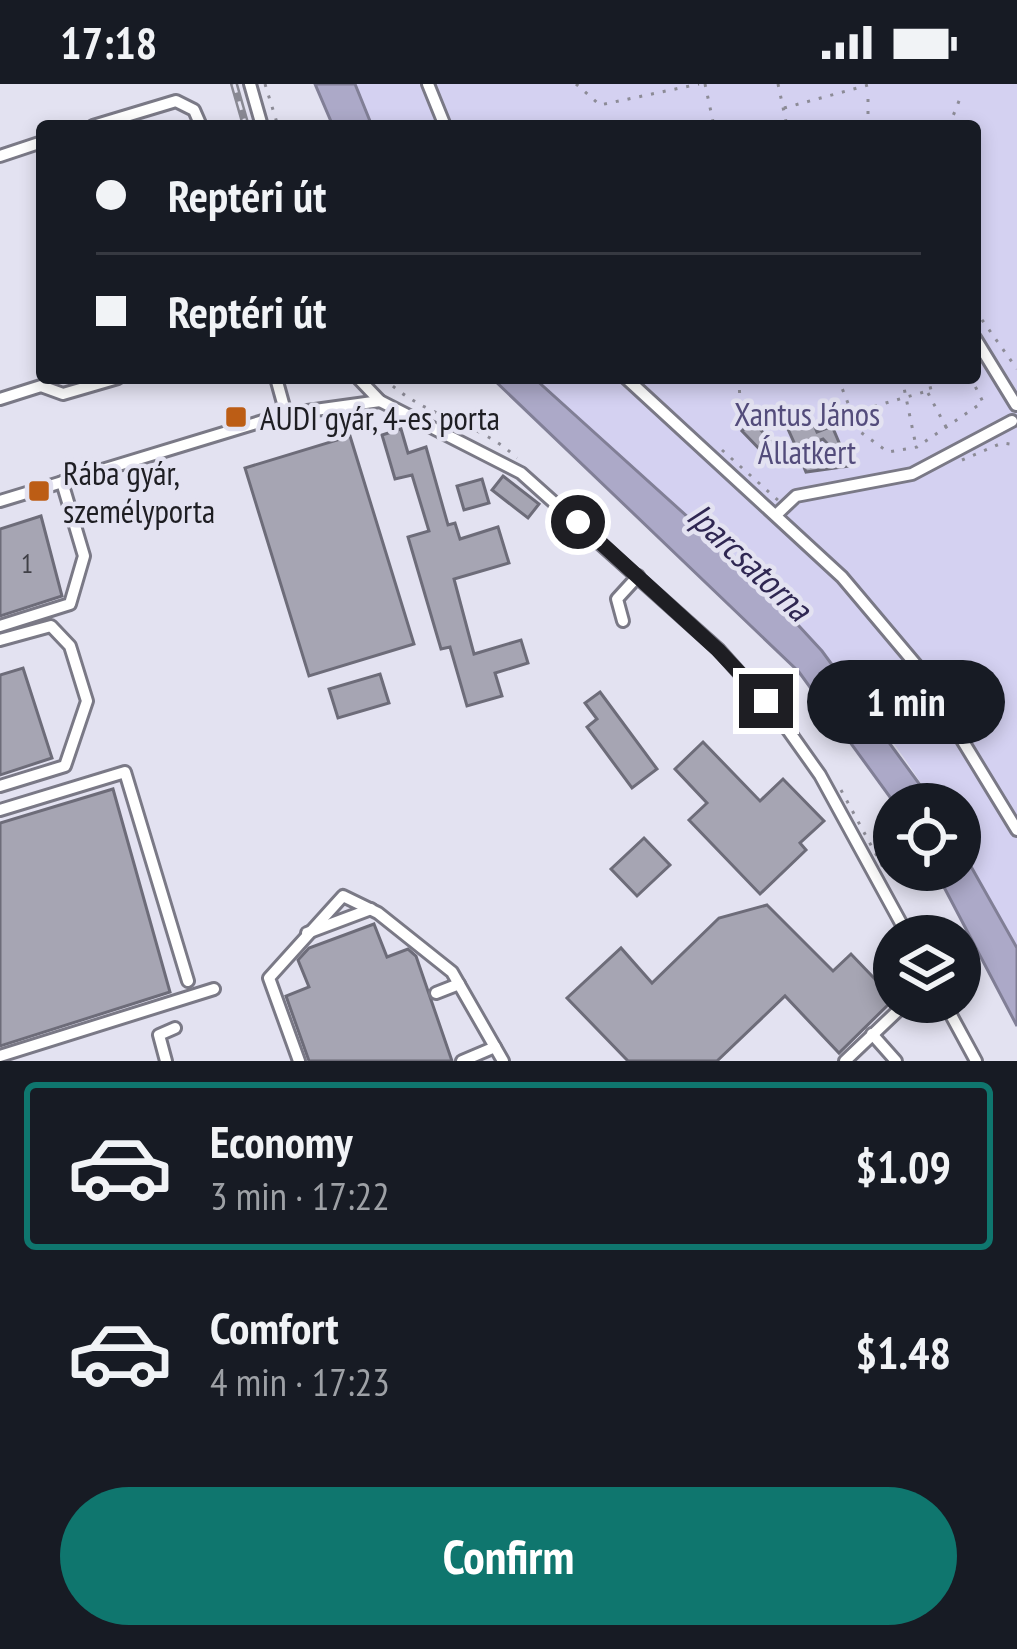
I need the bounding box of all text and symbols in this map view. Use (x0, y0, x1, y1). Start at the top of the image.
text: 17:18 (60, 13, 157, 71)
text: Reptéri út (168, 166, 326, 224)
text: Reptéri út (168, 282, 326, 340)
park label: Xantus János Állatkert (734, 392, 880, 473)
place label: AUDI gyár, 4-es porta (260, 396, 500, 439)
marker: AUDI gyár, 4-es porta (223, 404, 249, 430)
place label: Rába gyár, személyporta (63, 451, 215, 532)
marker: Rába gyár, személyporta (26, 478, 52, 504)
water label: Iparcsatorna (678, 492, 823, 631)
route start (551, 495, 605, 549)
house number: 1 (21, 546, 33, 580)
callout: 1 min (808, 659, 1006, 743)
route end (739, 674, 793, 728)
text: 1 min (867, 676, 945, 727)
map controls (873, 783, 981, 1023)
button: locate (873, 783, 981, 891)
button: layers (873, 915, 981, 1023)
icon: car (66, 1112, 174, 1220)
text: Economy (210, 1112, 353, 1170)
text: $1.09 (855, 1137, 951, 1195)
text: 3 min · 17:22 (210, 1170, 390, 1221)
icon: car (66, 1298, 174, 1406)
text: Comfort (210, 1298, 339, 1356)
text: $1.48 (855, 1323, 951, 1381)
text: 4 min · 17:23 (210, 1356, 390, 1407)
button: Confirm (60, 1487, 957, 1625)

